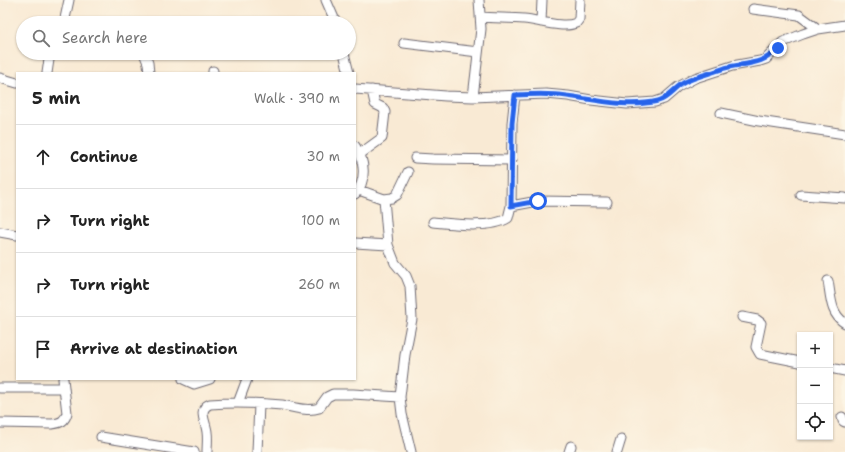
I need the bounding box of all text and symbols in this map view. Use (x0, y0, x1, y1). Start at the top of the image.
search box (16, 16, 356, 60)
icon: search (30, 27, 52, 49)
text: Search here (62, 28, 148, 48)
route end (769, 39, 787, 57)
text: 5 min (32, 87, 80, 109)
text: Walk · 390 m (254, 90, 340, 107)
icon: ahead (32, 146, 54, 168)
text: Continue (70, 147, 138, 167)
text: 30 m (306, 148, 340, 165)
route start (529, 192, 547, 210)
icon: right (32, 210, 54, 232)
text: Turn right (70, 211, 150, 231)
text: 100 m (301, 212, 340, 229)
icon: right (32, 274, 54, 296)
text: Turn right (70, 275, 150, 295)
text: 260 m (298, 276, 340, 293)
map controls (797, 332, 833, 440)
button: + (797, 332, 833, 368)
icon: arrive (32, 338, 54, 360)
text: Arrive at destination (70, 339, 238, 359)
button: − (797, 368, 833, 404)
button: locate (797, 404, 833, 440)

